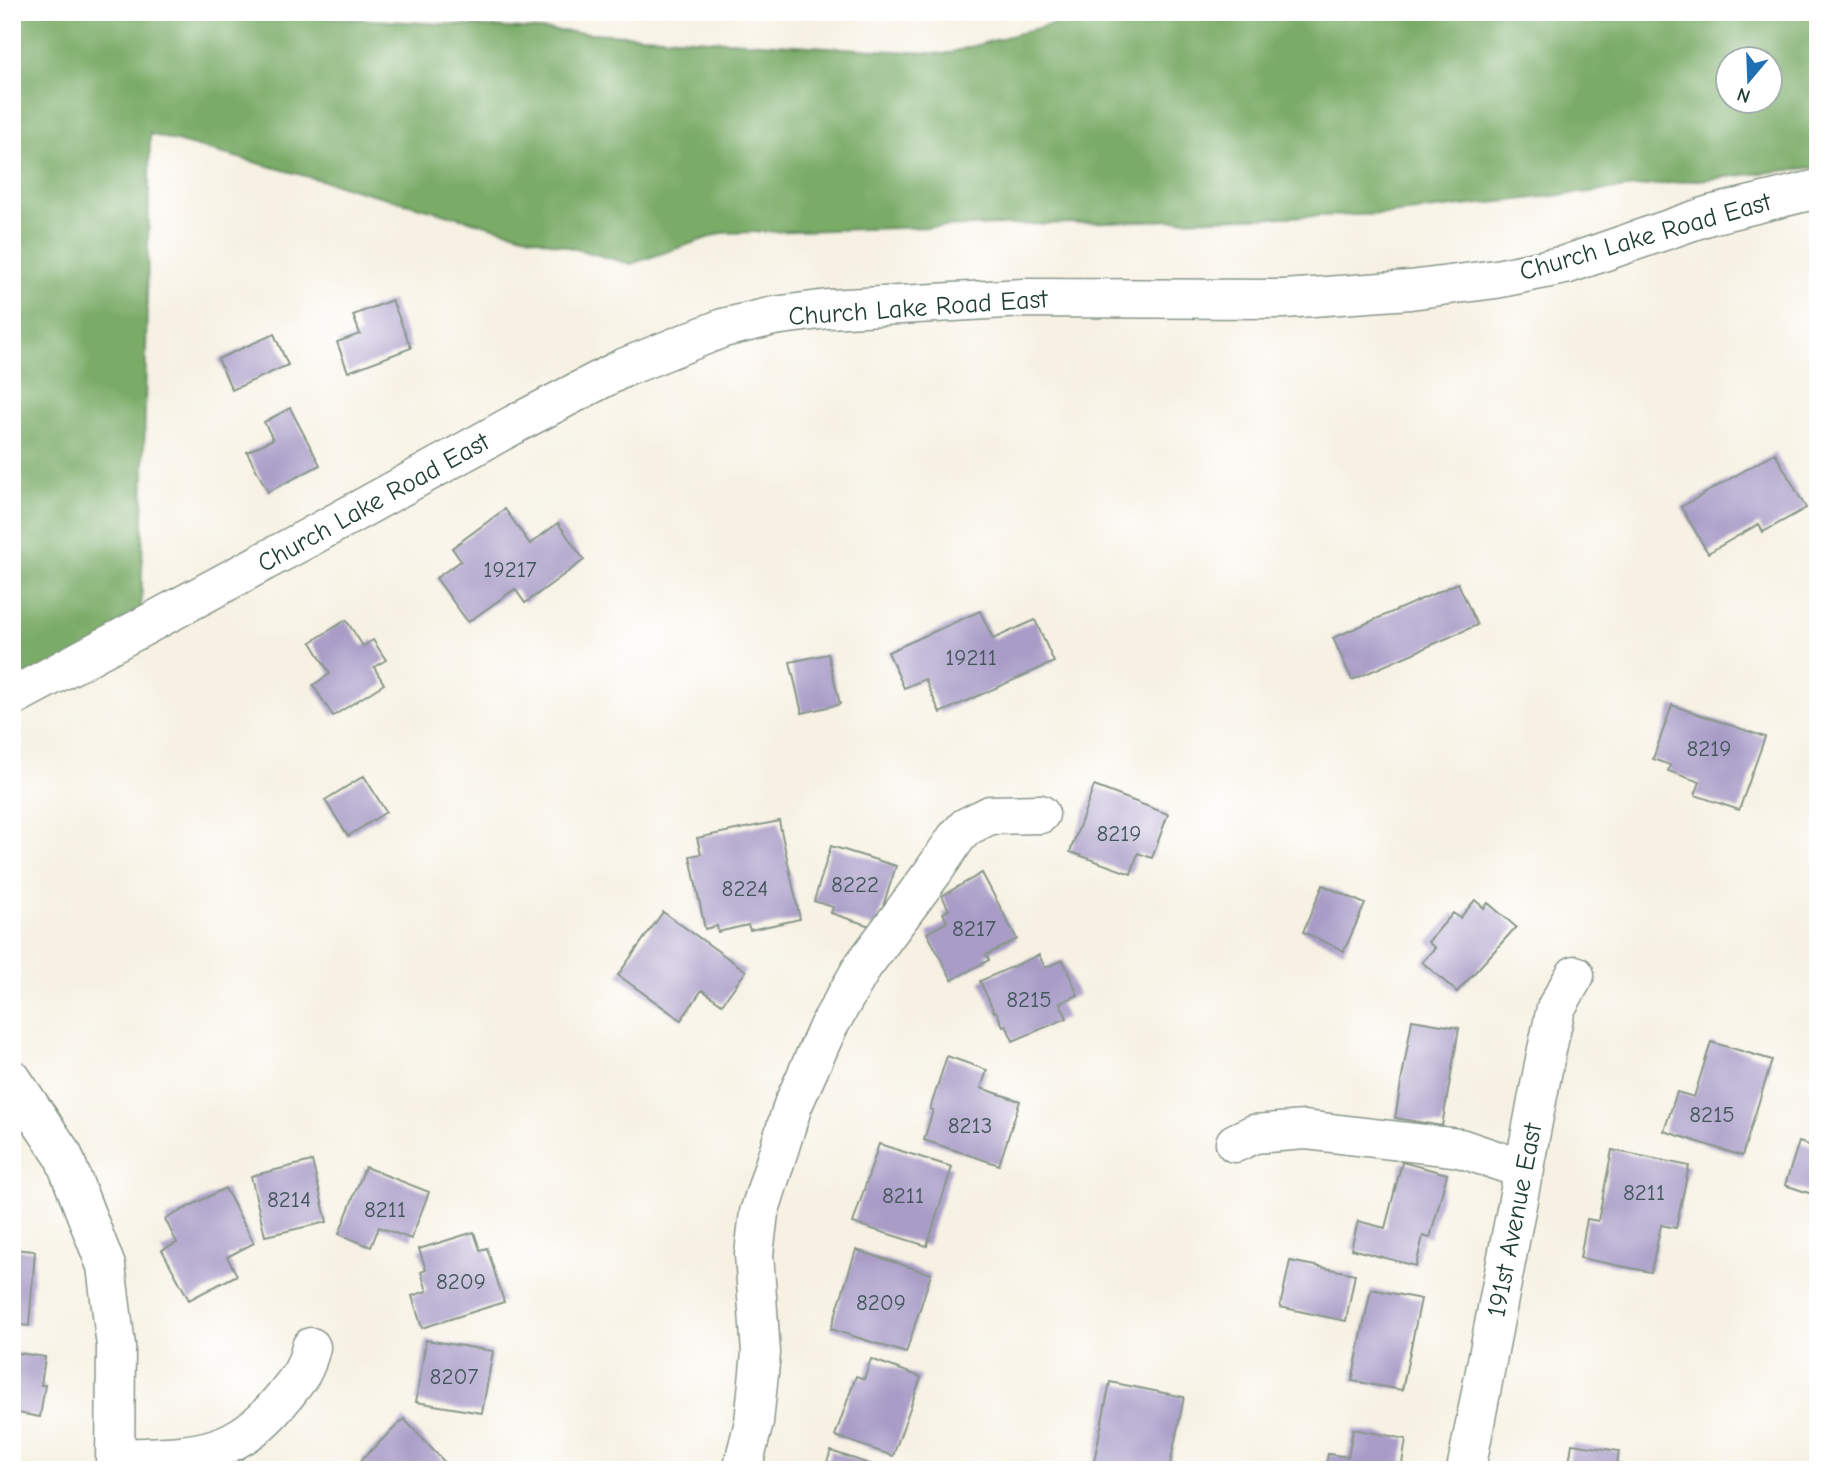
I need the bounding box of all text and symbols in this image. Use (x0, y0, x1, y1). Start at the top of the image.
north arrow (1714, 46, 1784, 116)
text: N (1734, 83, 1753, 108)
street label: Church Lake Road East (1516, 186, 1776, 287)
street label: Church Lake Road East (787, 284, 1050, 332)
street label: Church Lake Road East (253, 426, 496, 579)
house number: 19217 (483, 556, 537, 583)
house number: 19211 (945, 644, 997, 671)
house number: 8219 (1686, 735, 1732, 762)
house number: 8219 (1096, 820, 1142, 847)
house number: 8222 (831, 871, 879, 898)
house number: 8224 (722, 875, 768, 902)
house number: 8217 (952, 915, 996, 942)
house number: 8215 (1006, 986, 1052, 1013)
house number: 8215 (1689, 1101, 1735, 1128)
house number: 8213 (948, 1112, 992, 1139)
street label: 191st Avenue East (1482, 1119, 1549, 1320)
house number: 8211 (1623, 1179, 1665, 1206)
house number: 8211 (882, 1182, 924, 1209)
house number: 8214 (267, 1186, 311, 1213)
house number: 8211 (364, 1196, 406, 1223)
house number: 8209 (436, 1268, 486, 1295)
house number: 8209 (856, 1289, 906, 1316)
house number: 8207 (430, 1363, 478, 1390)

